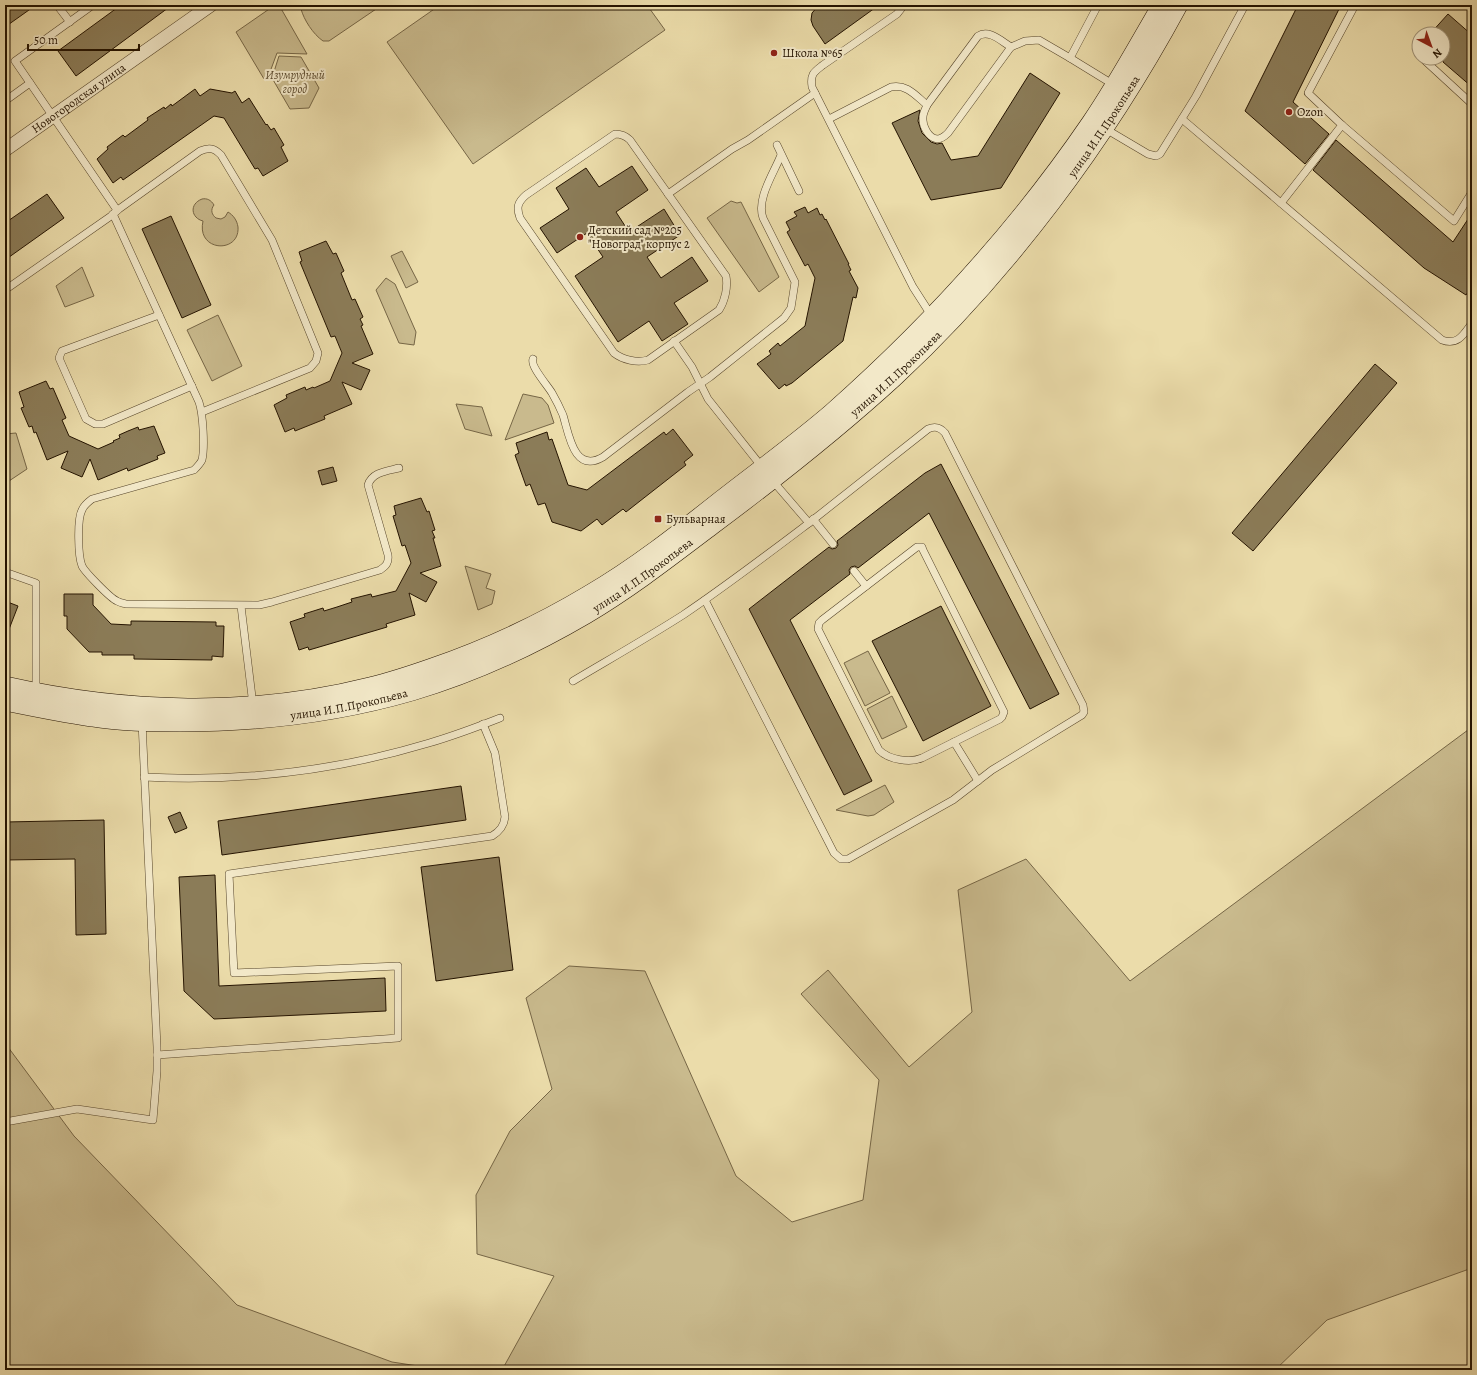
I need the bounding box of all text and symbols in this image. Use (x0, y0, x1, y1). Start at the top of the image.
scale bar (28, 26, 139, 52)
north arrow (1411, 26, 1451, 66)
text: 50 m (34, 32, 58, 48)
place label: Школа №65 (782, 45, 843, 61)
text: N (1429, 45, 1445, 61)
marker: Школа №65 (769, 48, 779, 58)
street label: Новогородская улица (28, 59, 129, 137)
park label: Изумрудный город (265, 67, 325, 97)
street label: улица И.П.Прокопьева (1064, 72, 1144, 181)
place label: Ozon (1297, 104, 1324, 120)
marker: Ozon (1284, 107, 1294, 117)
place label: Детский сад №205 "Новоград" корпус 2 (588, 222, 690, 252)
marker: Детский сад №205 "Новоград" корпус 2 (575, 232, 585, 242)
street label: улица И.П.Прокопьева (846, 327, 945, 421)
place label: Бульварная (666, 511, 726, 527)
marker: Бульварная (653, 514, 663, 524)
street label: улица И.П.Прокопьева (589, 534, 696, 617)
street label: улица И.П.Прокопьева (289, 685, 410, 724)

